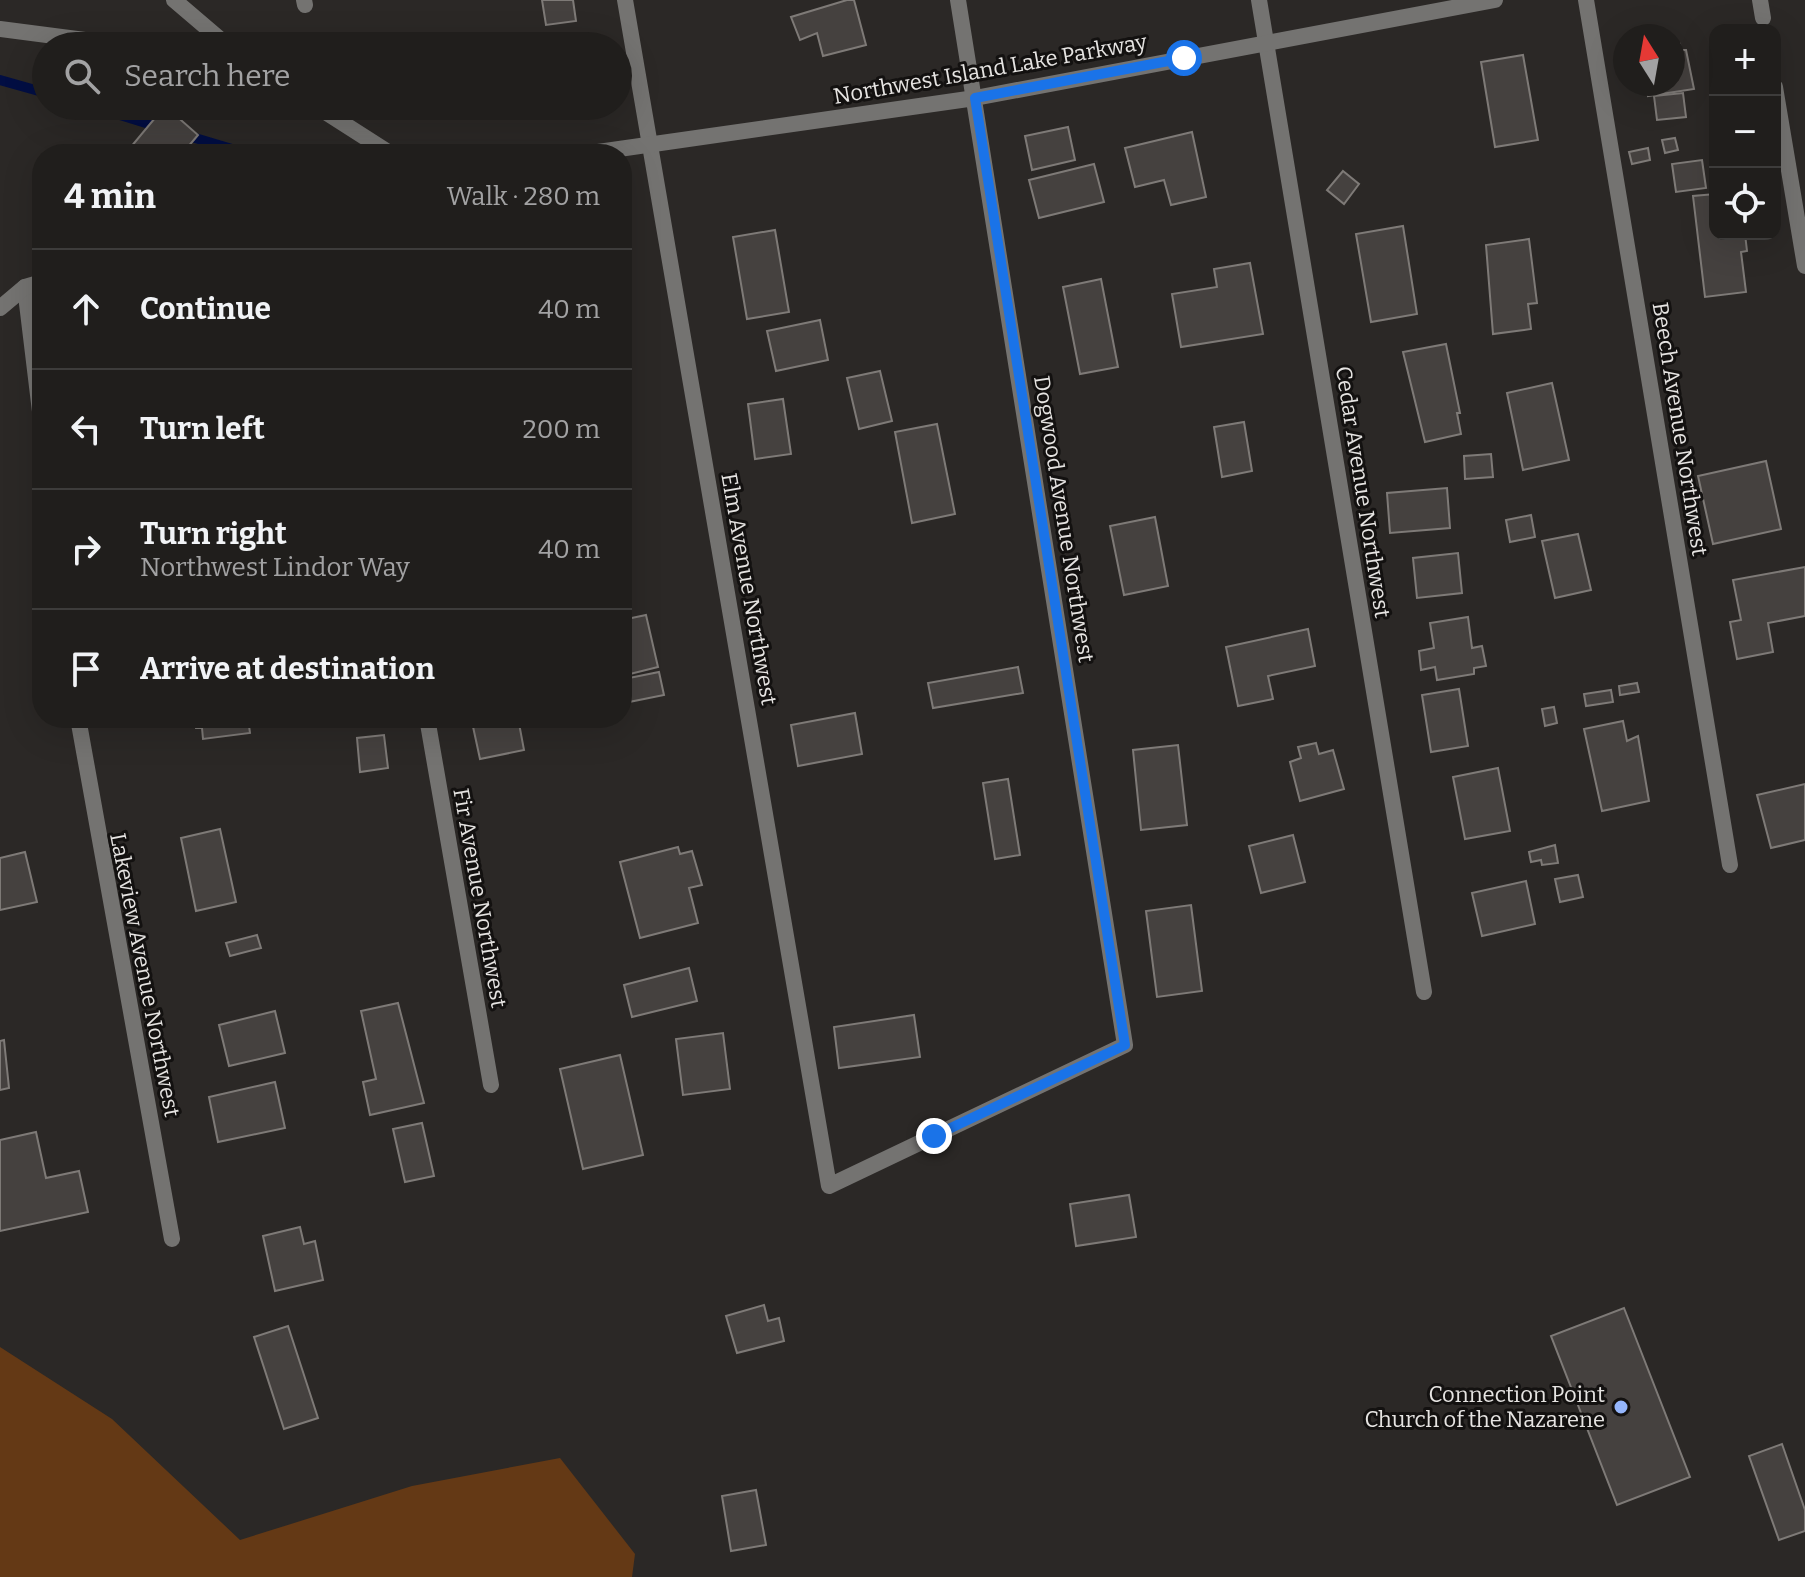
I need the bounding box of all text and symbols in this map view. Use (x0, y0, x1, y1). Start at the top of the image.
north arrow (1613, 24, 1685, 96)
map controls (1709, 24, 1781, 240)
button: + (1709, 24, 1781, 96)
street label: Northwest Island Lake Parkway (831, 28, 1149, 110)
search box (32, 32, 632, 120)
route start (1166, 40, 1202, 76)
icon: search (60, 54, 104, 98)
text: Search here (124, 58, 291, 94)
button: − (1709, 96, 1781, 168)
button: locate (1709, 168, 1781, 240)
text: 4 min (64, 176, 156, 217)
text: Walk · 280 m (447, 181, 600, 212)
icon: ahead (64, 287, 108, 331)
text: Continue (140, 291, 271, 327)
text: 40 m (538, 294, 600, 325)
street label: Beech Avenue Northwest (1647, 300, 1713, 558)
street label: Cedar Avenue Northwest (1330, 364, 1396, 620)
street label: Dogwood Avenue Northwest (1028, 374, 1100, 664)
icon: left (64, 407, 108, 451)
text: Turn left (140, 411, 265, 447)
text: 200 m (523, 414, 600, 445)
street label: Elm Avenue Northwest (715, 471, 783, 707)
text: Turn right (140, 516, 287, 552)
icon: right (64, 527, 108, 571)
text: 40 m (538, 534, 600, 565)
text: Northwest Lindor Way (140, 552, 410, 583)
icon: arrive (64, 647, 108, 691)
text: Arrive at destination (140, 651, 435, 687)
street label: Fir Avenue Northwest (447, 786, 513, 1010)
street label: Lakeview Avenue Northwest (104, 831, 186, 1119)
route end (916, 1118, 952, 1154)
place label: Connection Point Church of the Nazarene (1364, 1381, 1605, 1433)
marker: Connection Point Church of the Nazarene (1612, 1398, 1630, 1416)

